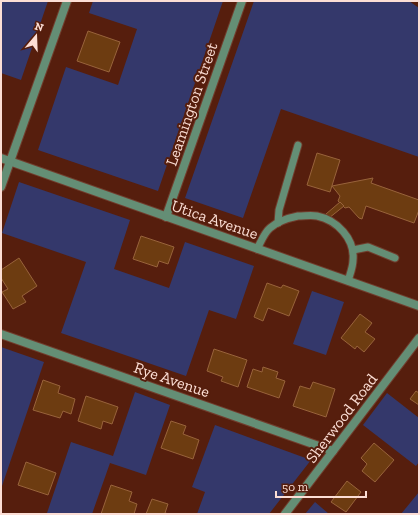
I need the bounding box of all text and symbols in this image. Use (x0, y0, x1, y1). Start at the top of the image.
north arrow (16, 16, 56, 56)
text: N (33, 20, 46, 35)
street label: Leamington Street (161, 40, 222, 168)
street label: Utica Avenue (169, 196, 261, 243)
street label: Rye Avenue (131, 358, 212, 401)
street label: Sherwood Road (302, 370, 381, 467)
scale bar (276, 473, 366, 499)
text: 50 m (282, 480, 309, 494)

